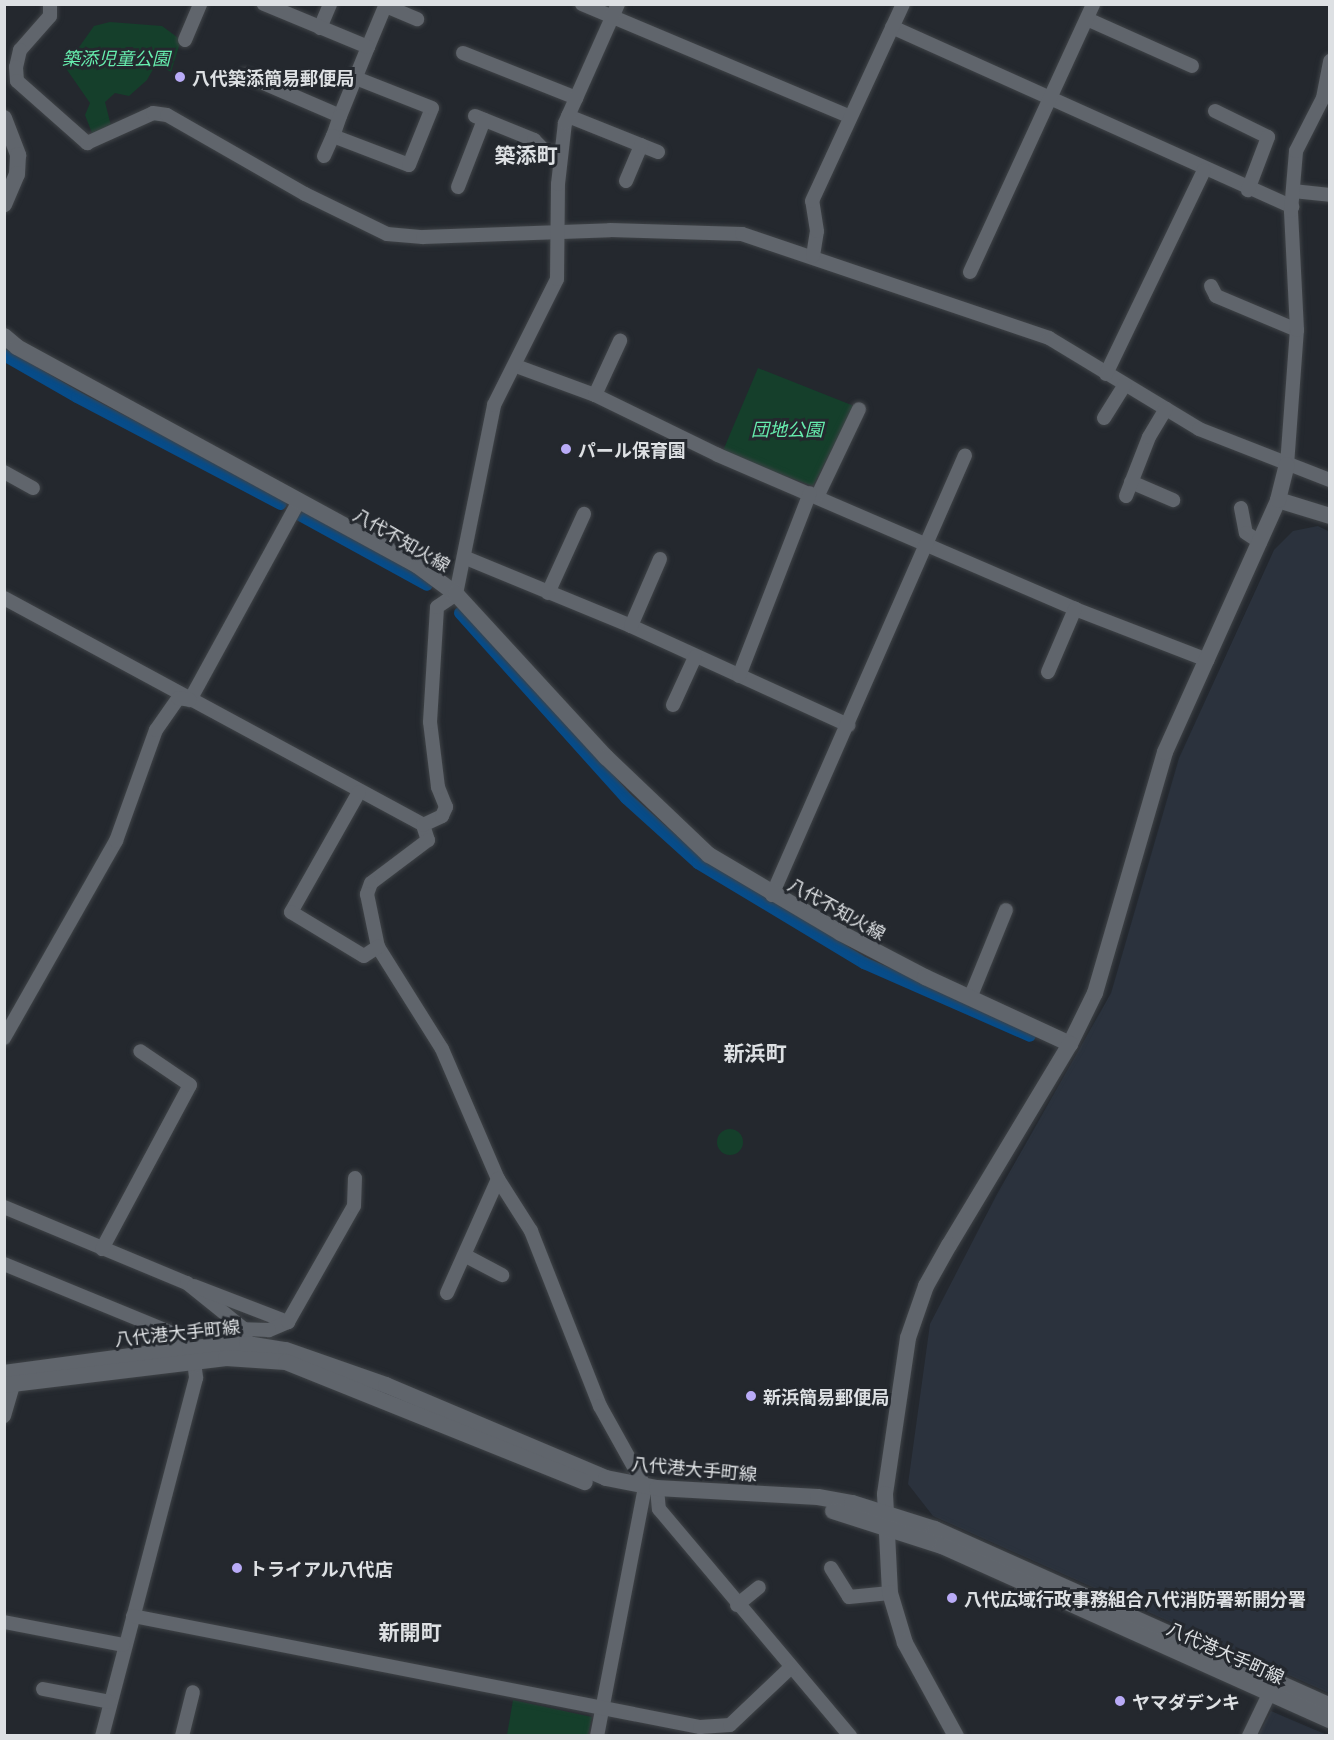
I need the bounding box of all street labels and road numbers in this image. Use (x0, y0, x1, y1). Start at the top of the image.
street label: 八代不知火線 (350, 503, 454, 575)
street label: 八代不知火線 (785, 872, 889, 944)
street label: 八代港大手町線 (113, 1315, 241, 1349)
street label: 八代港大手町線 (630, 1452, 758, 1484)
street label: 八代港大手町線 (1164, 1617, 1288, 1687)

